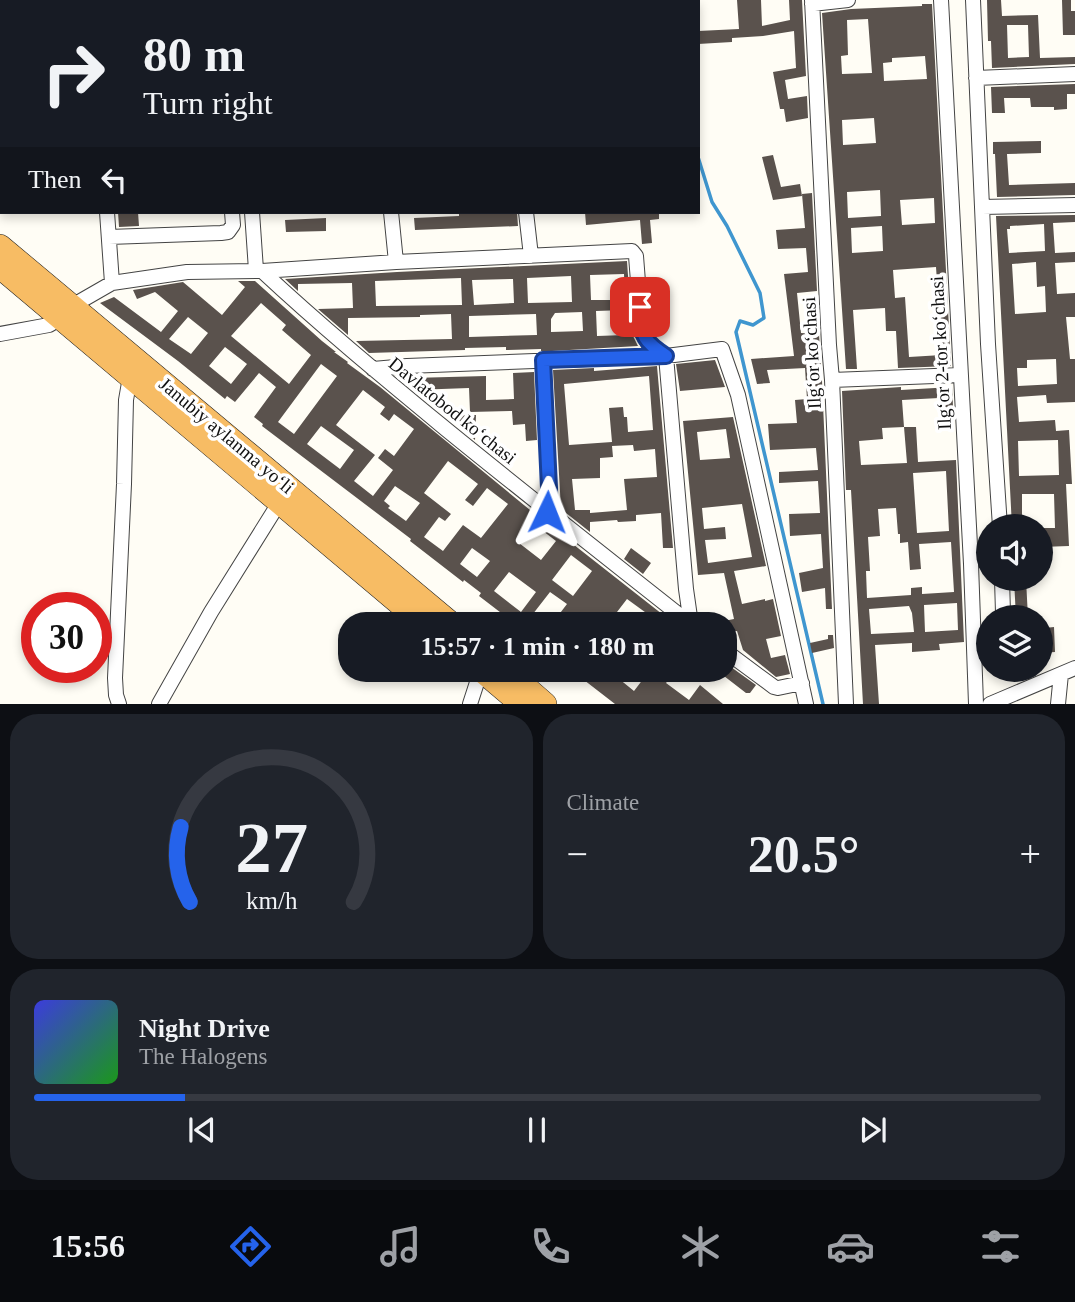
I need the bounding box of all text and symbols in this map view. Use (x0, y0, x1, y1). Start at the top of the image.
text: 80 m (143, 27, 245, 82)
icon: right (28, 28, 119, 119)
text: Turn right (143, 85, 273, 121)
icon: left (95, 161, 133, 199)
text: Then (28, 165, 81, 194)
street label: Ilgʻor 2-tor koʻchasi (926, 275, 955, 430)
pin (610, 277, 670, 337)
icon: arrive (621, 288, 659, 326)
street label: Ilgʻor koʻchasi (798, 296, 825, 410)
street label: Davlatobod koʻchasi (385, 353, 521, 468)
street label: Janubiy aylanma yoʻli (155, 373, 298, 498)
position arrow (510, 475, 584, 549)
map controls (976, 514, 1053, 682)
button: sound (976, 514, 1053, 591)
speed limit sign: 30 (21, 592, 112, 683)
button: layers (976, 605, 1053, 682)
text: 15:57 · 1 min · 180 m (421, 632, 655, 661)
text: Climate (567, 790, 639, 815)
text: 27 (235, 808, 308, 889)
text: 20.5° (748, 826, 860, 883)
text: − (567, 833, 588, 875)
text: + (1020, 833, 1041, 875)
text: km/h (246, 887, 297, 914)
text: Night Drive (139, 1014, 270, 1043)
text: The Halogens (139, 1044, 267, 1069)
icon: previous (183, 1111, 221, 1149)
icon: pause (518, 1111, 556, 1149)
icon: next (854, 1111, 892, 1149)
icon: directions (226, 1222, 275, 1271)
icon: music (376, 1222, 425, 1271)
icon: phone (526, 1222, 575, 1271)
icon: climate (676, 1222, 725, 1271)
icon: car (826, 1222, 875, 1271)
icon: filters (976, 1222, 1025, 1271)
text: 15:56 (50, 1228, 125, 1264)

